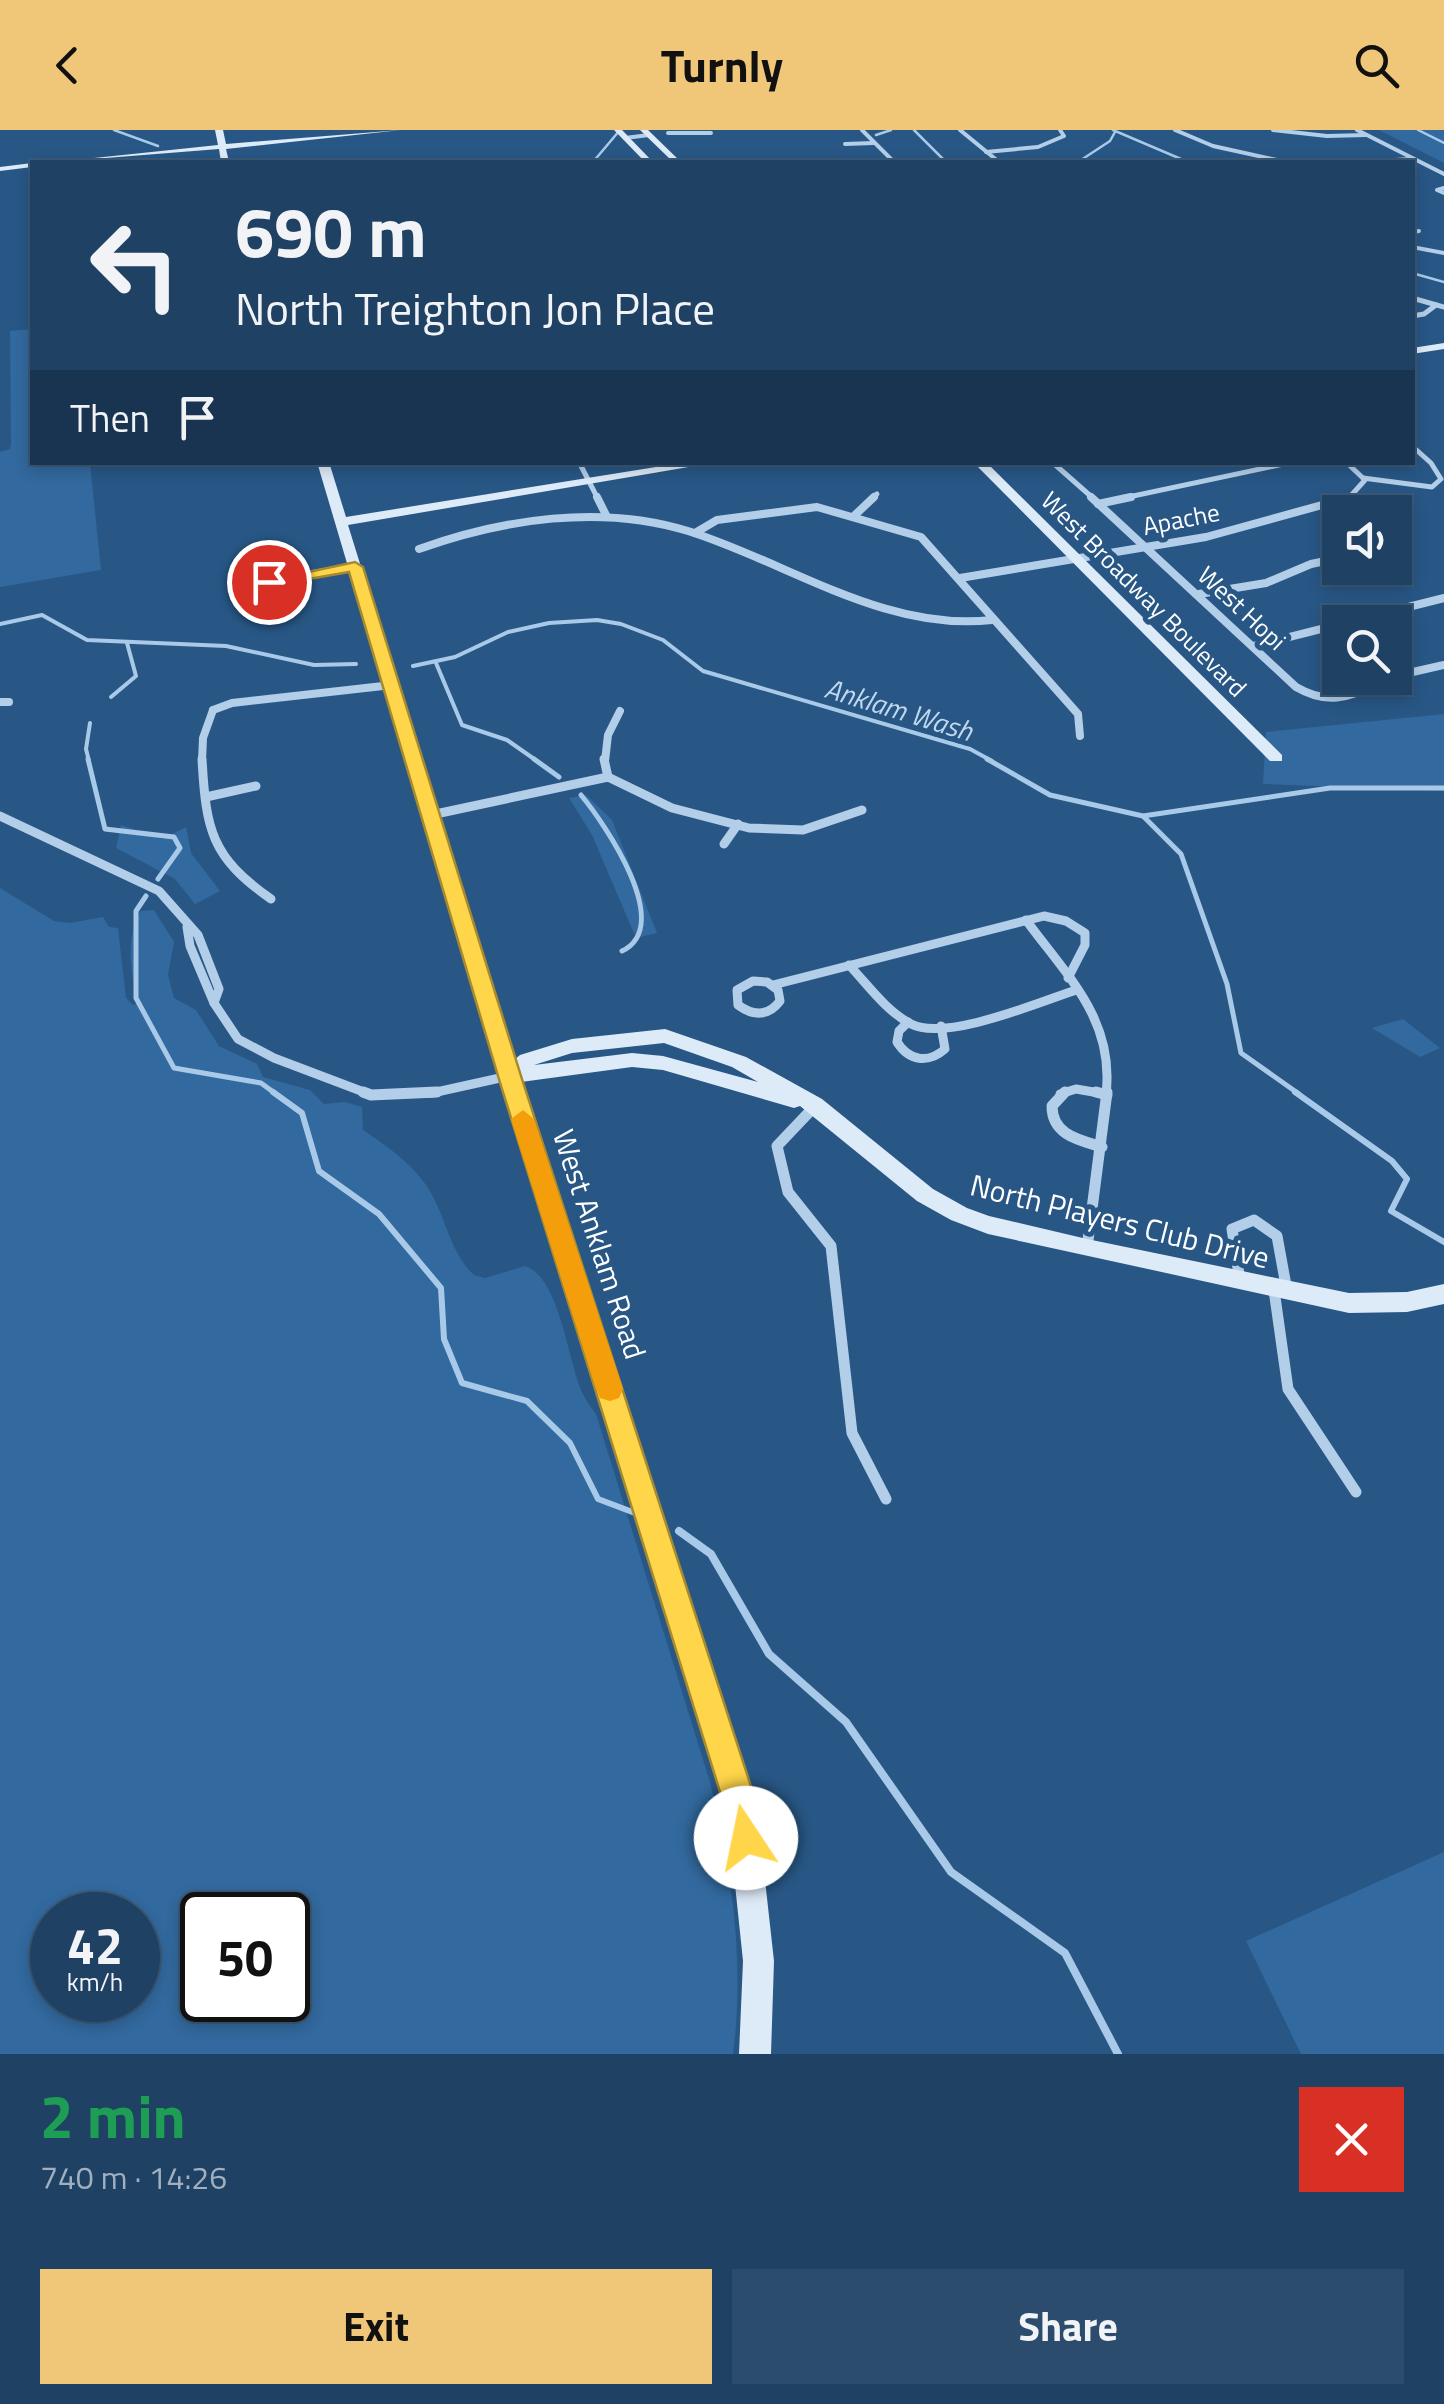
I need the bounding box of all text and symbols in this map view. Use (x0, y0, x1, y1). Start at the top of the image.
text: Turnly (661, 31, 783, 99)
icon: back (40, 38, 95, 93)
icon: search (1349, 38, 1404, 93)
text: 690 m (235, 178, 427, 284)
icon: left (70, 200, 200, 330)
text: North Treighton Jon Place (235, 274, 715, 342)
text: Then (70, 389, 150, 447)
icon: arrive (170, 390, 225, 445)
street label: West Broadway Boulevard (1032, 482, 1256, 706)
street label: Apache (1139, 493, 1223, 545)
map controls (1322, 495, 1412, 695)
button: sound (1322, 495, 1412, 585)
pin (227, 540, 312, 625)
icon: arrive (242, 555, 297, 610)
street label: West Hopi (1189, 557, 1295, 659)
button: search (1322, 605, 1412, 695)
water label: Anklam Wash (820, 666, 979, 752)
street label: West Anklam Road (541, 1123, 659, 1365)
street label: North Players Club Drive (966, 1162, 1274, 1280)
position arrow (694, 1786, 798, 1890)
speed limit sign: 50 (180, 1892, 310, 2022)
text: 42 (67, 1907, 123, 1983)
text: km/h (67, 1963, 123, 2001)
text: 2 min (40, 2070, 186, 2161)
button: close (1299, 2087, 1404, 2192)
text: 740 m · 14:26 (40, 2153, 227, 2201)
button: Exit (40, 2269, 712, 2384)
button: Share (732, 2269, 1404, 2384)

